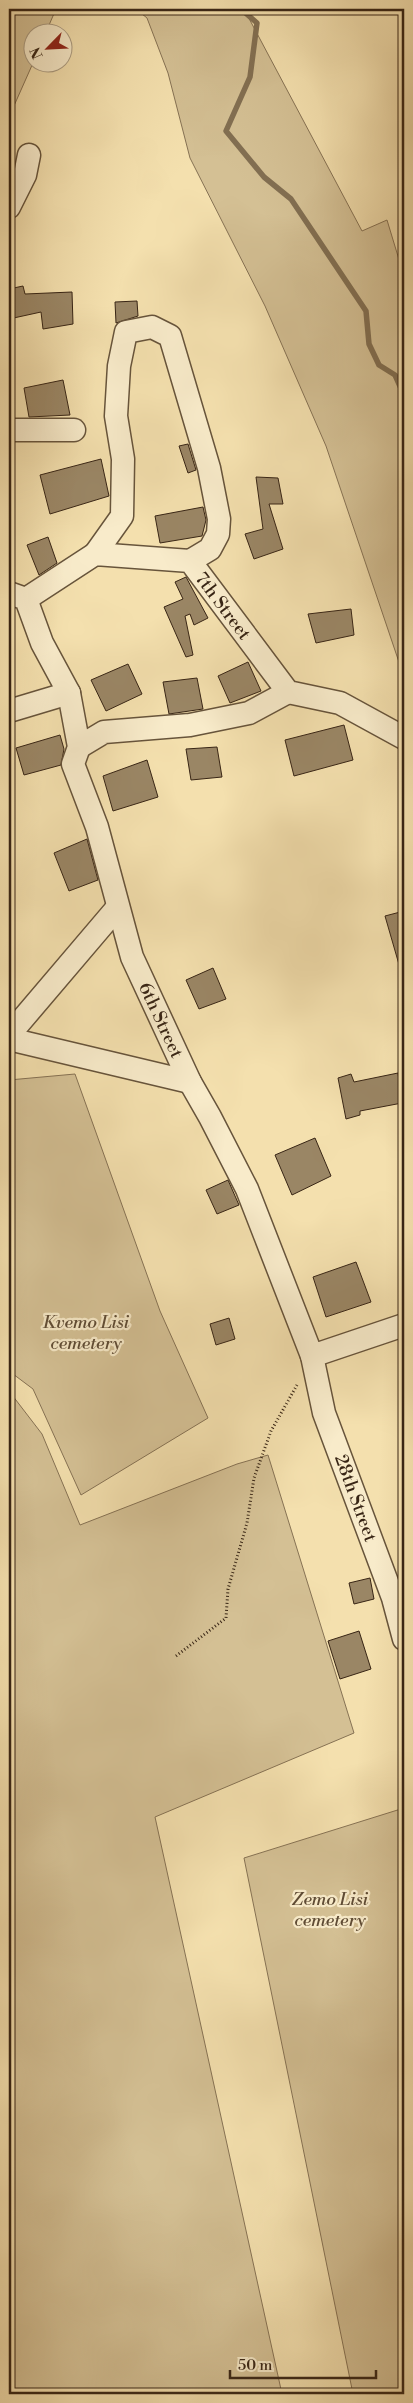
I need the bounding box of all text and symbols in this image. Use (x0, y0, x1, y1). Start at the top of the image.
north arrow (22, 22, 72, 72)
text: N (27, 44, 48, 62)
street label: 7th Street (190, 568, 256, 645)
street label: 6th Street (133, 979, 188, 1062)
park label: Kvemo Lisi cemetery (43, 1311, 130, 1355)
street label: 28th Street (329, 1451, 382, 1546)
park label: Zemo Lisi cemetery (292, 1888, 369, 1932)
scale bar (230, 2348, 377, 2380)
text: 50 m (238, 2356, 272, 2375)

